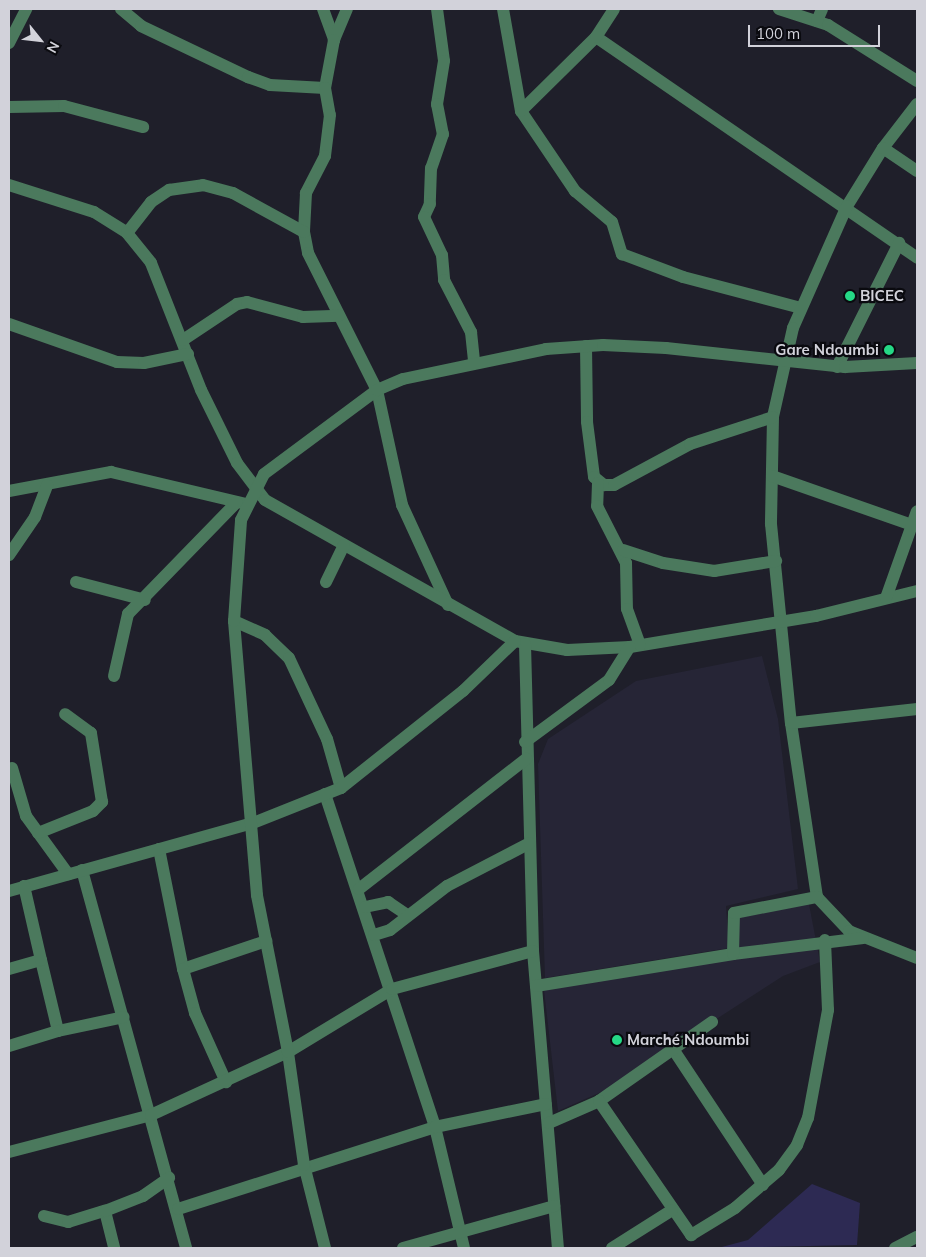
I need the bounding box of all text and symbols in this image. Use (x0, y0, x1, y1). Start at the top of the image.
north arrow (15, 15, 65, 65)
scale bar (751, 15, 884, 47)
text: 100 m (756, 24, 800, 43)
text: N (43, 38, 64, 56)
place label: BICEC (860, 287, 904, 305)
marker: BICEC (844, 290, 856, 302)
place label: Gare Ndoumbi (775, 341, 879, 359)
marker: Gare Ndoumbi (883, 344, 895, 356)
place label: Marché Ndoumbi (627, 1031, 749, 1049)
marker: Marché Ndoumbi (611, 1034, 623, 1046)

